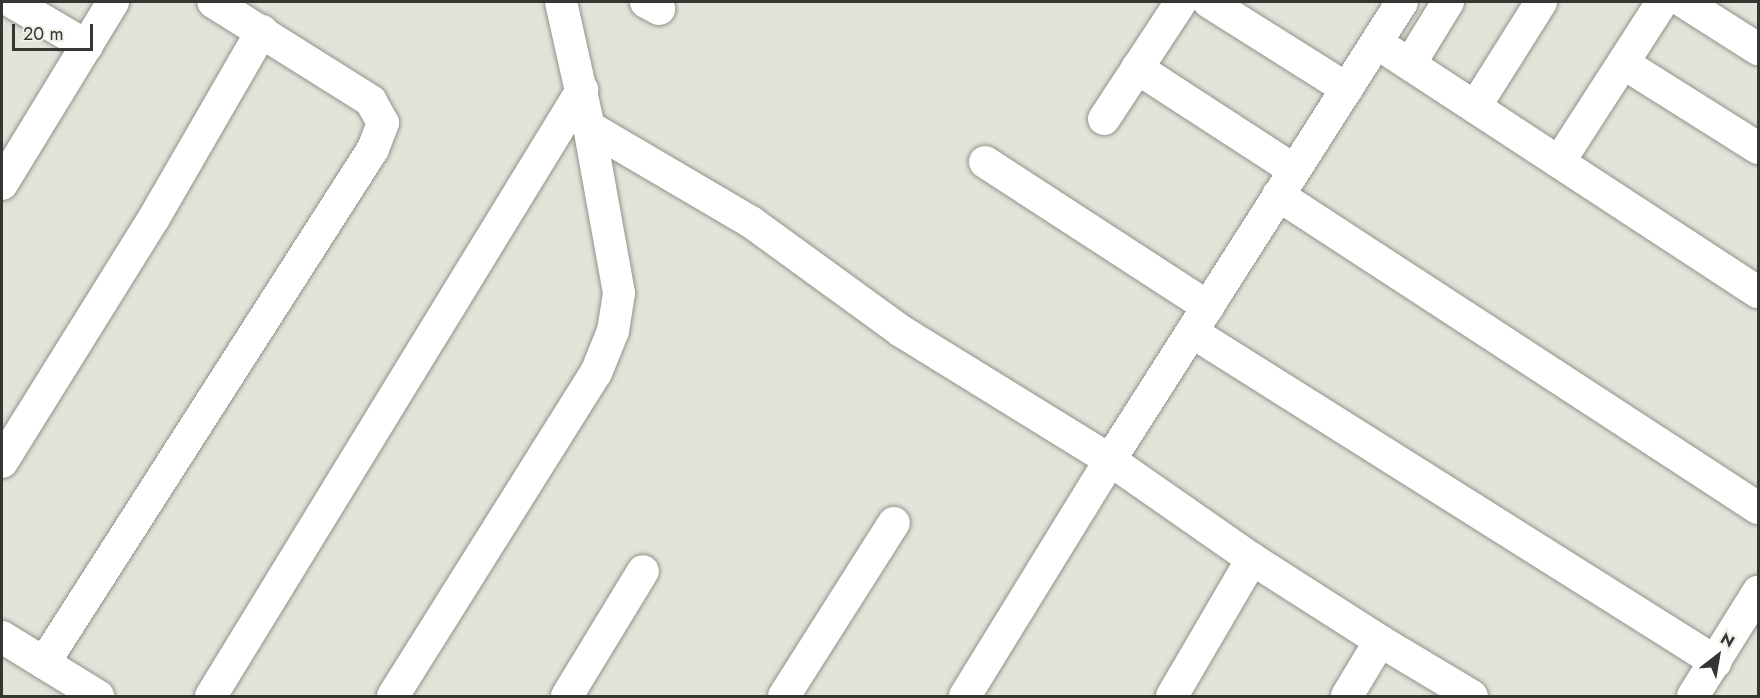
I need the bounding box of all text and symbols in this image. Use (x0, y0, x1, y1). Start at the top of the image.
scale bar (15, 12, 96, 50)
text: 20 m (23, 21, 63, 47)
north arrow (1688, 626, 1748, 686)
text: N (1716, 627, 1739, 653)

